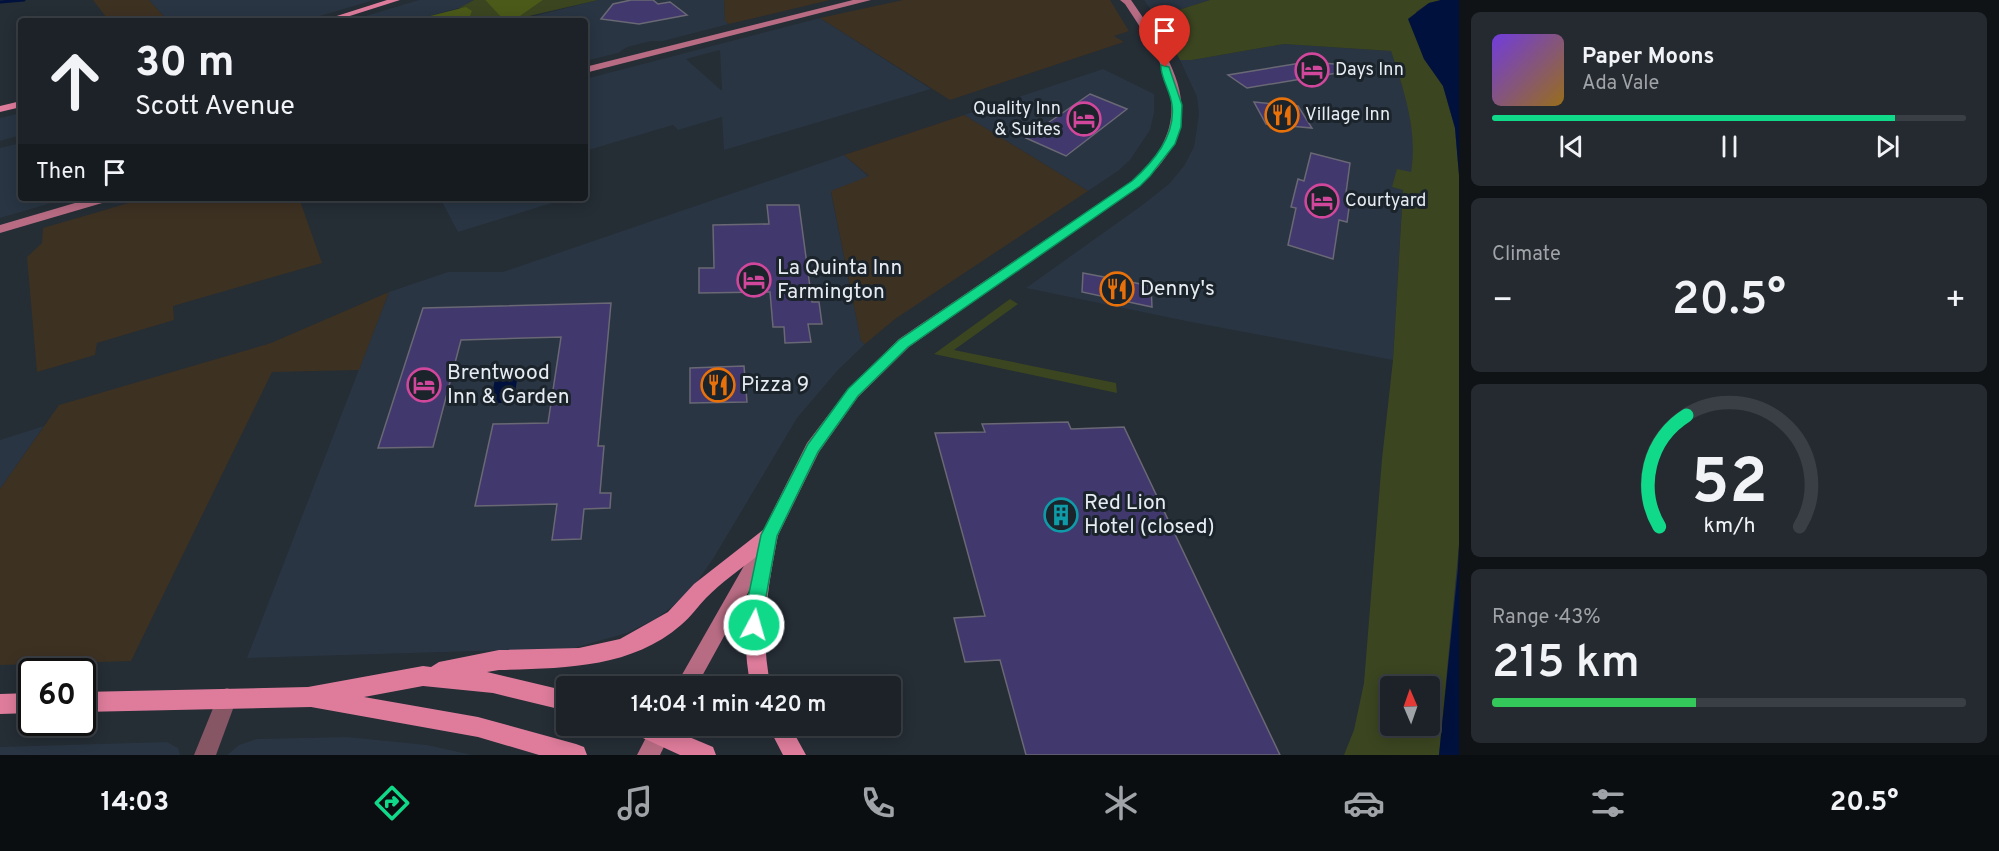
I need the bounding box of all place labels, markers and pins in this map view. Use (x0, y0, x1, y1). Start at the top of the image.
pin (1139, 5, 1190, 67)
hotel icon: Days Inn (1294, 52, 1330, 88)
place label: Days Inn (1335, 59, 1404, 82)
restaurant icon: Village Inn (1264, 97, 1300, 133)
place label: Quality Inn & Suites (973, 98, 1061, 142)
hotel icon: Quality Inn & Suites (1066, 101, 1102, 137)
place label: Village Inn (1305, 104, 1390, 127)
hotel icon: Courtyard (1304, 183, 1340, 219)
place label: Courtyard (1345, 190, 1426, 213)
place label: La Quinta Inn Farmington (777, 255, 902, 306)
hotel icon: La Quinta Inn Farmington (736, 262, 772, 298)
restaurant icon: Denny's (1099, 271, 1135, 307)
place label: Denny's (1140, 276, 1215, 303)
place label: Brentwood Inn & Garden (447, 360, 569, 411)
hotel icon: Brentwood Inn & Garden (406, 367, 442, 403)
restaurant icon: Pizza 9 (700, 367, 736, 403)
place label: Pizza 9 (741, 372, 809, 399)
place label: Red Lion Hotel (closed) (1084, 490, 1215, 541)
building icon: Red Lion Hotel (closed) (1043, 497, 1079, 533)

